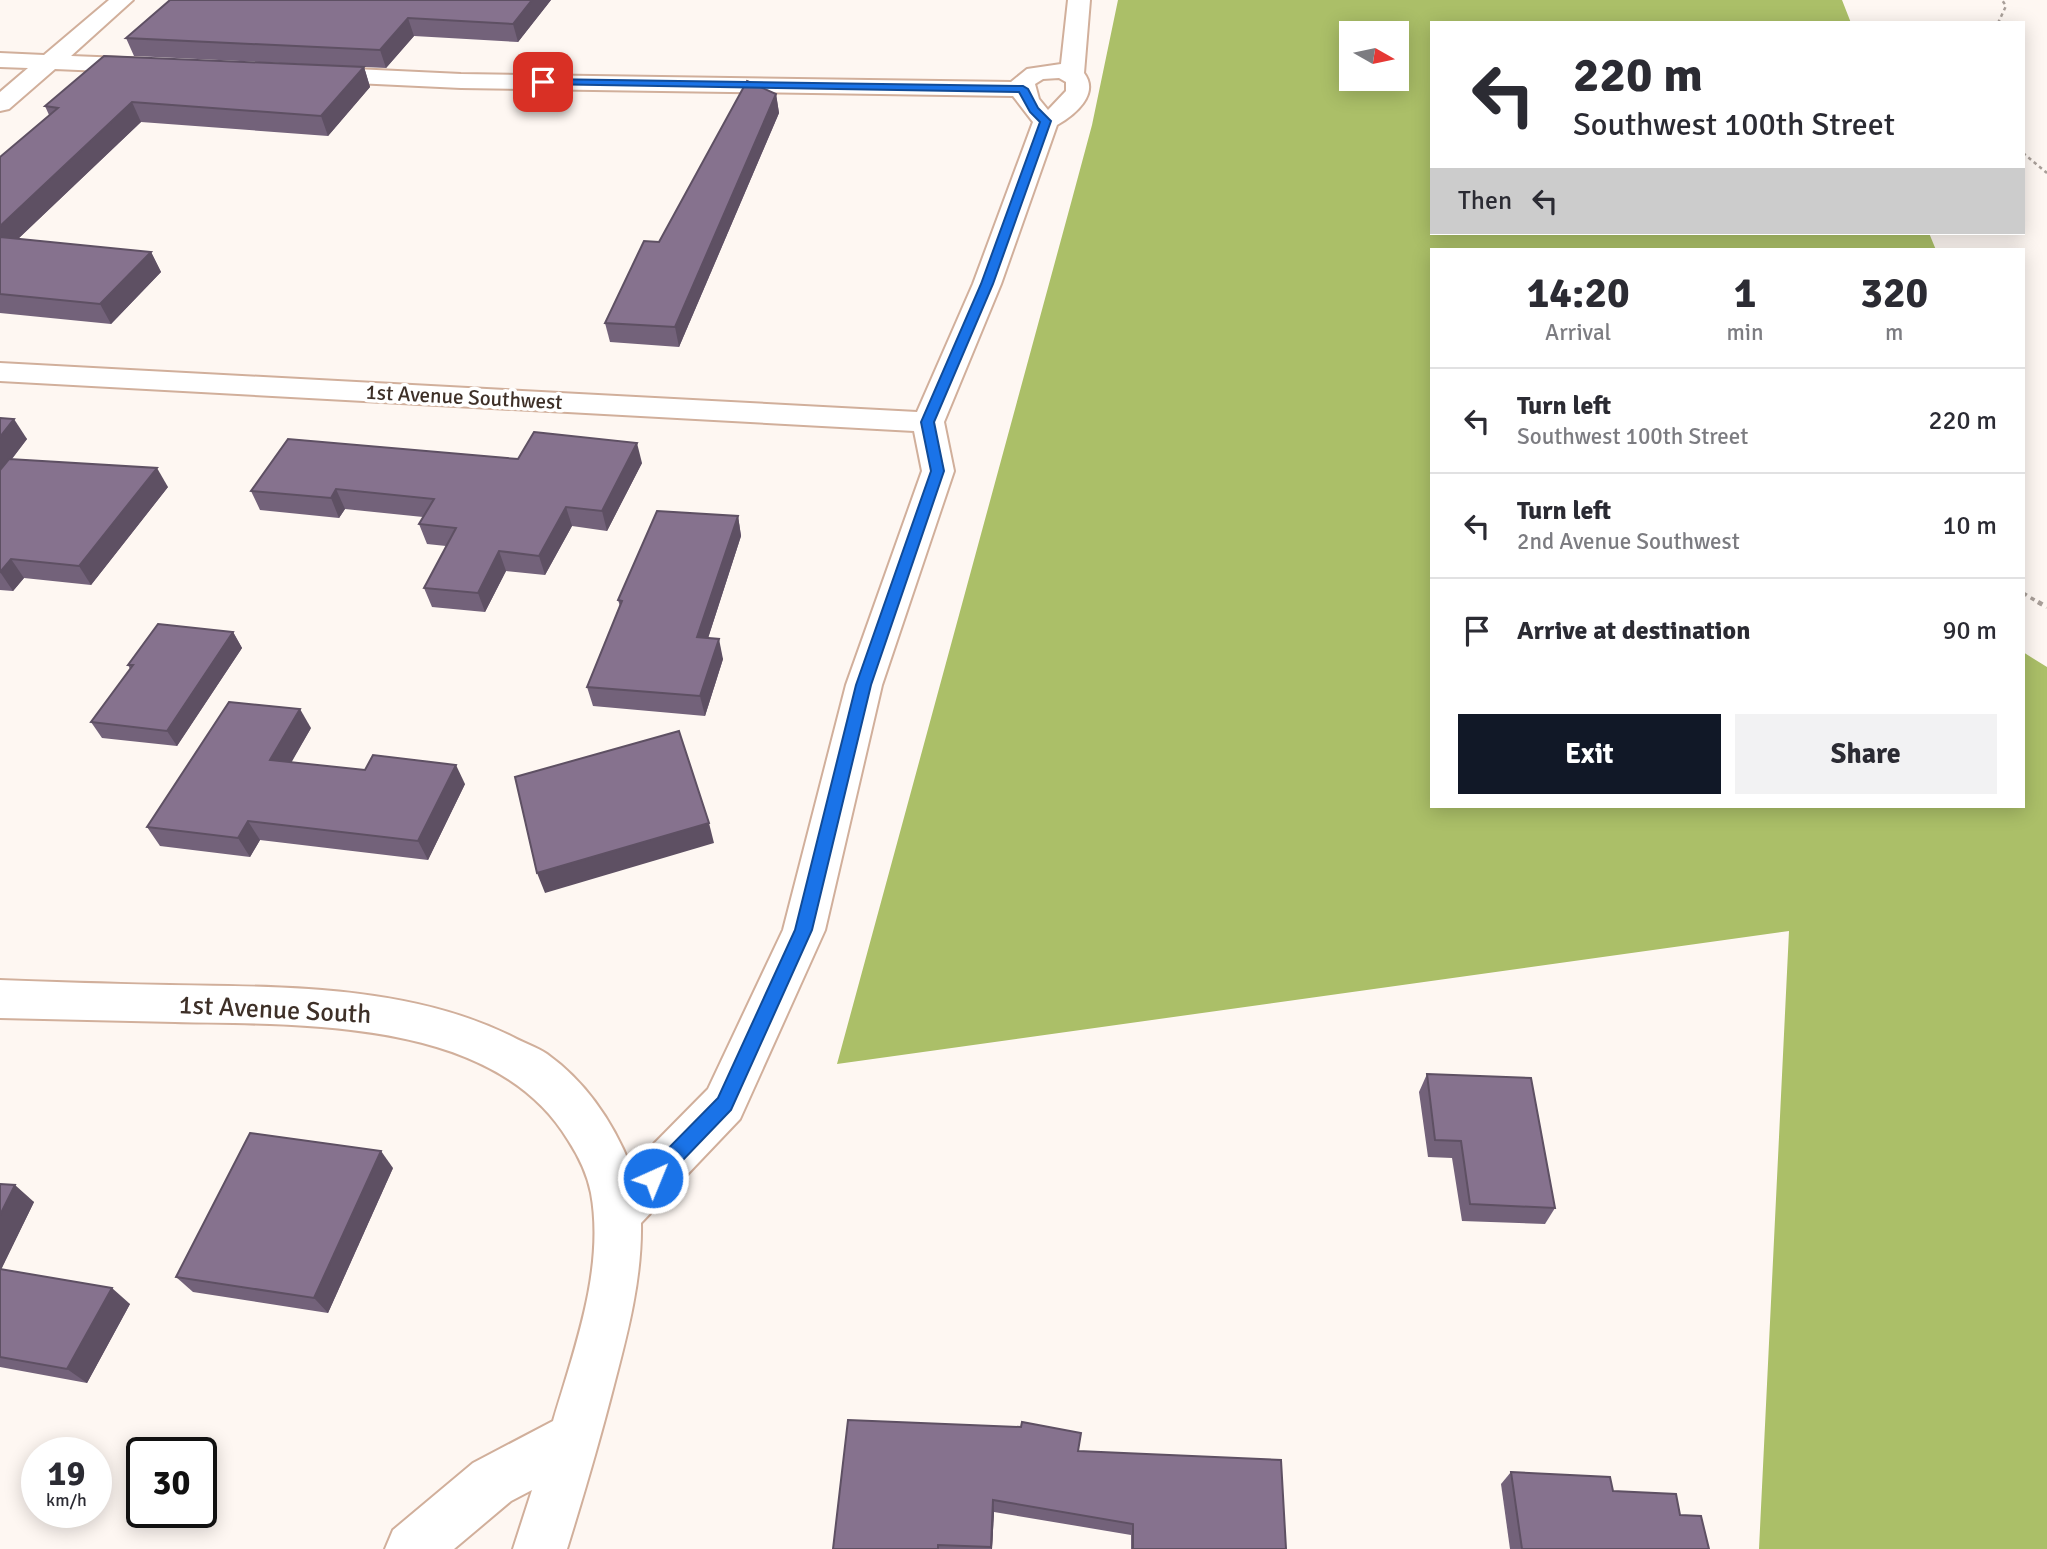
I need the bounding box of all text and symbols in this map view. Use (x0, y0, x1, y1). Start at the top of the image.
north arrow (1339, 21, 1409, 91)
map controls (1339, 21, 1409, 91)
text: 220 m (1573, 45, 1703, 105)
icon: left (1458, 49, 1549, 140)
pin (513, 52, 573, 112)
icon: arrive (524, 63, 562, 101)
text: Southwest 100th Street (1573, 105, 1895, 144)
icon: left (1526, 182, 1564, 220)
text: Then (1458, 185, 1512, 217)
text: 14:20 (1527, 268, 1630, 319)
text: 1 (1734, 268, 1756, 319)
text: 320 (1860, 268, 1928, 319)
text: Arrival (1545, 318, 1611, 347)
text: min (1726, 318, 1764, 347)
text: m (1885, 318, 1903, 347)
street label: 1st Avenue Southwest (365, 379, 563, 415)
text: Turn left (1517, 390, 1611, 422)
icon: left (1458, 402, 1496, 440)
text: 220 m (1928, 405, 1997, 437)
text: Southwest 100th Street (1517, 422, 1748, 451)
text: Turn left (1517, 495, 1611, 527)
icon: left (1458, 507, 1496, 545)
text: 10 m (1942, 510, 1997, 542)
text: 2nd Avenue Southwest (1517, 527, 1740, 556)
icon: arrive (1458, 612, 1496, 650)
text: Arrive at destination (1517, 615, 1750, 647)
text: 90 m (1942, 615, 1997, 647)
button: Exit (1458, 714, 1721, 794)
button: Share (1735, 714, 1997, 794)
street label: 1st Avenue South (178, 989, 372, 1031)
position arrow (616, 1141, 690, 1215)
speed limit sign: 30 (126, 1437, 217, 1528)
text: 19 (48, 1452, 85, 1495)
text: km/h (46, 1489, 87, 1511)

